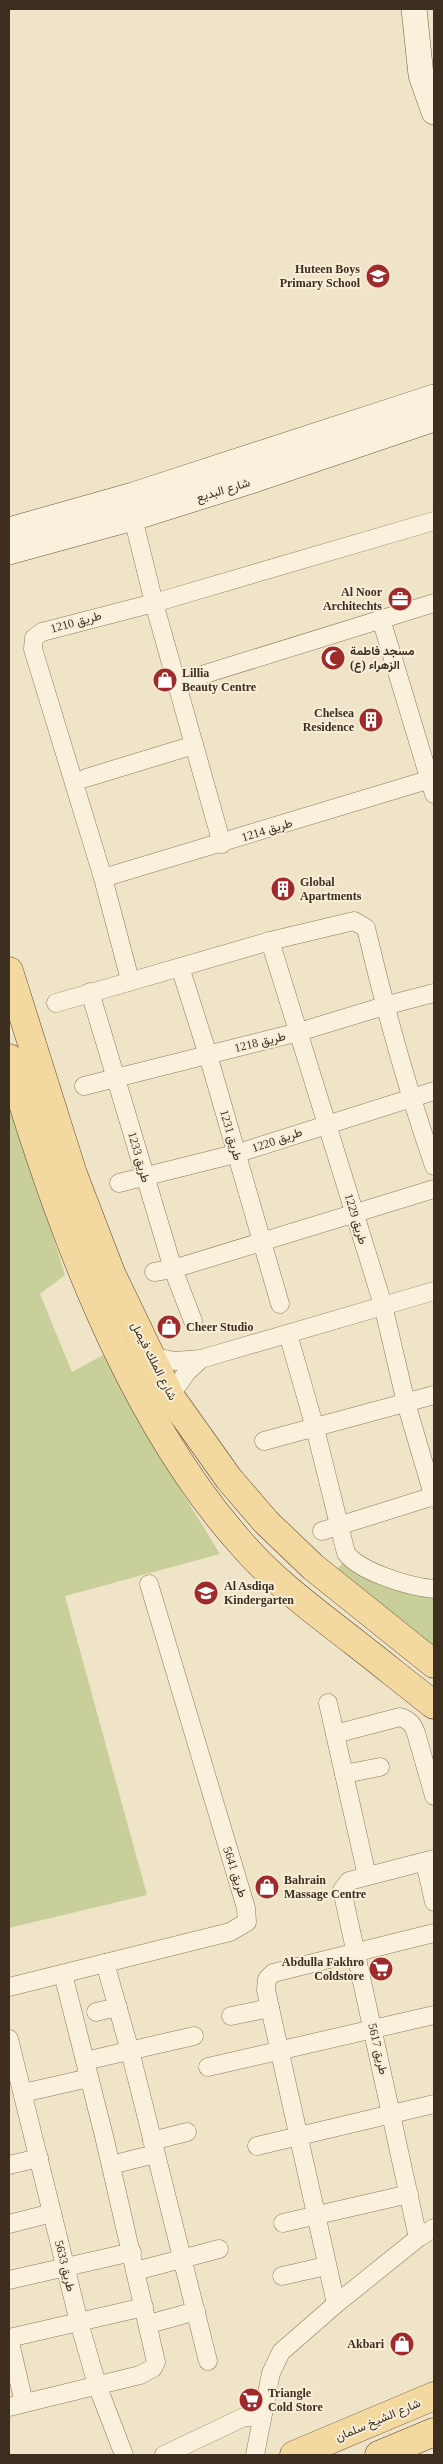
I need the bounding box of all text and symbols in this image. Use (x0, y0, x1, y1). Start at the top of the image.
place label: Huteen Boys Primary School (280, 262, 361, 290)
school or university icon: Huteen Boys Primary School (365, 263, 391, 289)
street label: شارع البديع (194, 475, 252, 507)
place label: Al Noor Architechts (323, 585, 383, 613)
office icon: Al Noor Architechts (387, 586, 413, 612)
street label: طريق 1210 (49, 608, 104, 637)
place label: مسجد فاطمة الزهراء (ع) (350, 644, 415, 673)
mosque icon: مسجد فاطمة الزهراء (ع) (320, 645, 346, 671)
place label: Lillia Beauty Centre (182, 666, 257, 694)
shop icon: Lillia Beauty Centre (152, 667, 178, 693)
place label: Chelsea Residence (303, 706, 355, 734)
building icon: Chelsea Residence (358, 707, 384, 733)
street label: طريق 1214 (240, 816, 295, 845)
place label: Global Apartments (300, 875, 362, 903)
building icon: Global Apartments (270, 876, 296, 902)
street label: طريق 1218 (233, 1029, 288, 1056)
street label: طريق 1231 (216, 1108, 245, 1163)
street label: طريق 1220 (250, 1125, 305, 1156)
street label: طريق 1233 (124, 1130, 153, 1185)
street label: طريق 1229 (341, 1192, 370, 1247)
shop icon: Cheer Studio (156, 1314, 182, 1340)
street label: شارع الملك فيصل (126, 1319, 180, 1403)
place label: Cheer Studio (186, 1320, 253, 1334)
place label: Al Asdiqa Kindergarten (224, 1579, 294, 1607)
school or university icon: Al Asdiqa Kindergarten (193, 1580, 219, 1606)
street label: طريق 5641 (219, 1845, 250, 1900)
place label: Bahrain Massage Centre (284, 1873, 367, 1901)
shop icon: Bahrain Massage Centre (254, 1874, 280, 1900)
place label: Abdulla Fakhro Coldstore (282, 1955, 365, 1983)
supermarket icon: Abdulla Fakhro Coldstore (368, 1956, 394, 1982)
street label: طريق 5617 (364, 2022, 391, 2077)
street label: طريق 5633 (51, 2239, 78, 2294)
shop icon: Akbari (389, 2331, 415, 2357)
place label: Akbari (347, 2337, 385, 2351)
place label: Triangle Cold Store (268, 2386, 323, 2414)
supermarket icon: Triangle Cold Store (238, 2387, 264, 2413)
street label: شارع الشيخ سلمان (333, 2396, 423, 2446)

